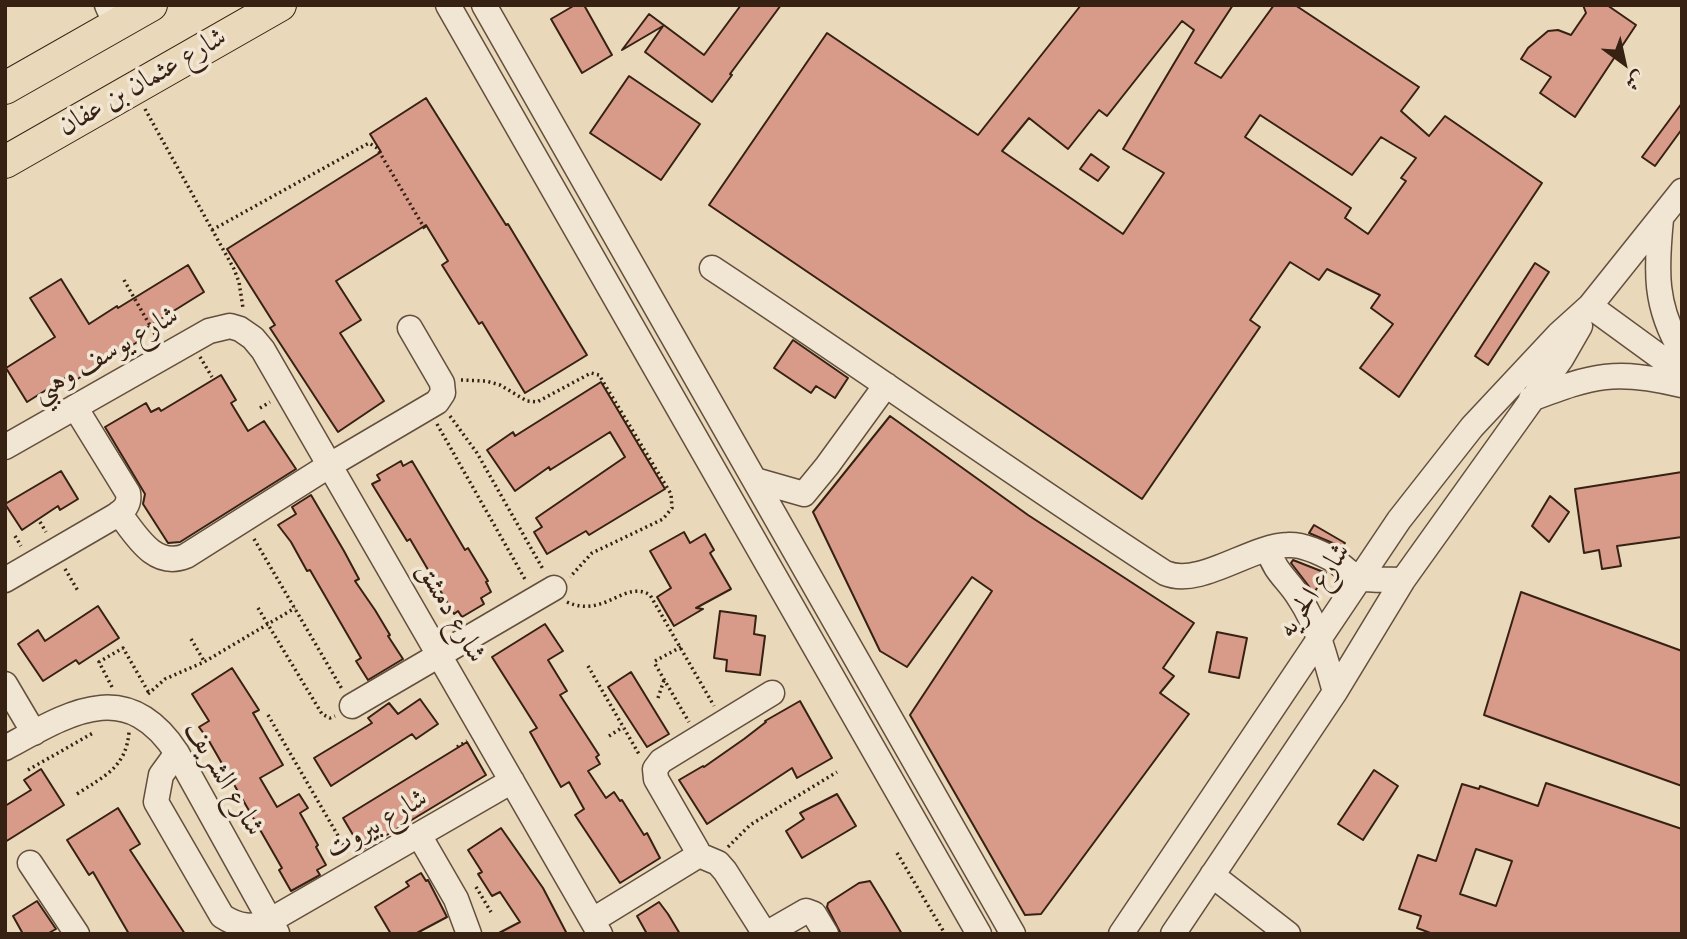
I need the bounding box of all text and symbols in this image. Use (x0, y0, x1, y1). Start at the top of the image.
street label: شارع عثمان بن عفان (53, 21, 233, 145)
north arrow (1589, 28, 1659, 98)
text: ش (1621, 65, 1650, 96)
street label: شارع يوسف وهبي (27, 300, 185, 410)
street label: شارع الحريه (1271, 537, 1359, 645)
street label: شارع دمشق (408, 557, 492, 669)
street label: شارع الشريف (176, 715, 270, 843)
street label: شارع بيروت (320, 782, 434, 868)

